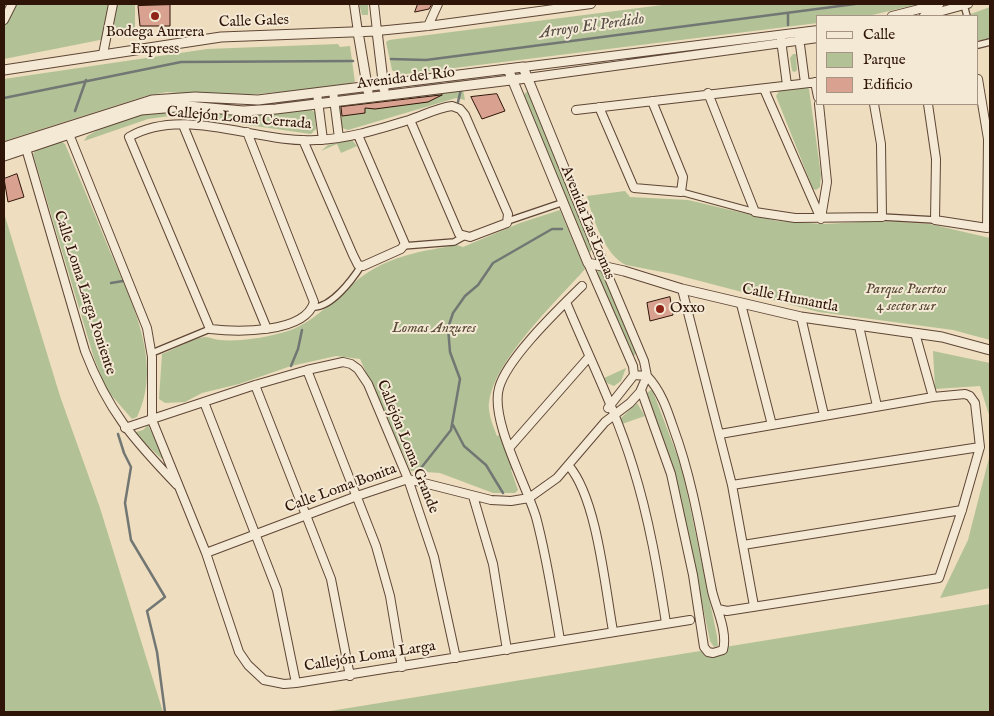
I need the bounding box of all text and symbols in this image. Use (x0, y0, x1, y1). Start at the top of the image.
marker: Bodega Aurrera Express (149, 10, 161, 22)
water label: Arroyo El Perdido (538, 10, 646, 44)
street label: Calle Gales (219, 12, 289, 32)
legend (816, 15, 979, 105)
place label: Bodega Aurrera Express (106, 24, 204, 59)
text: Calle (863, 25, 895, 44)
text: Parque (863, 50, 906, 69)
street label: Avenida del Río (356, 64, 456, 94)
text: Edificio (863, 75, 913, 94)
street label: Callejón Loma Cerrada (166, 104, 312, 134)
street label: Avenida Las Lomas (556, 164, 618, 282)
street label: Calle Loma Larga Poniente (49, 209, 119, 377)
street label: Calle Humantla (740, 281, 840, 317)
park label: Parque Puertos 4 sector sur (865, 281, 947, 316)
place label: Oxxo (670, 300, 705, 318)
marker: Oxxo (654, 303, 666, 315)
park label: Lomas Anzures (392, 320, 476, 338)
street label: Callejón Loma Grande (372, 378, 442, 516)
street label: Calle Loma Bonita (283, 460, 399, 518)
street label: Callejón Loma Larga (303, 638, 437, 676)

